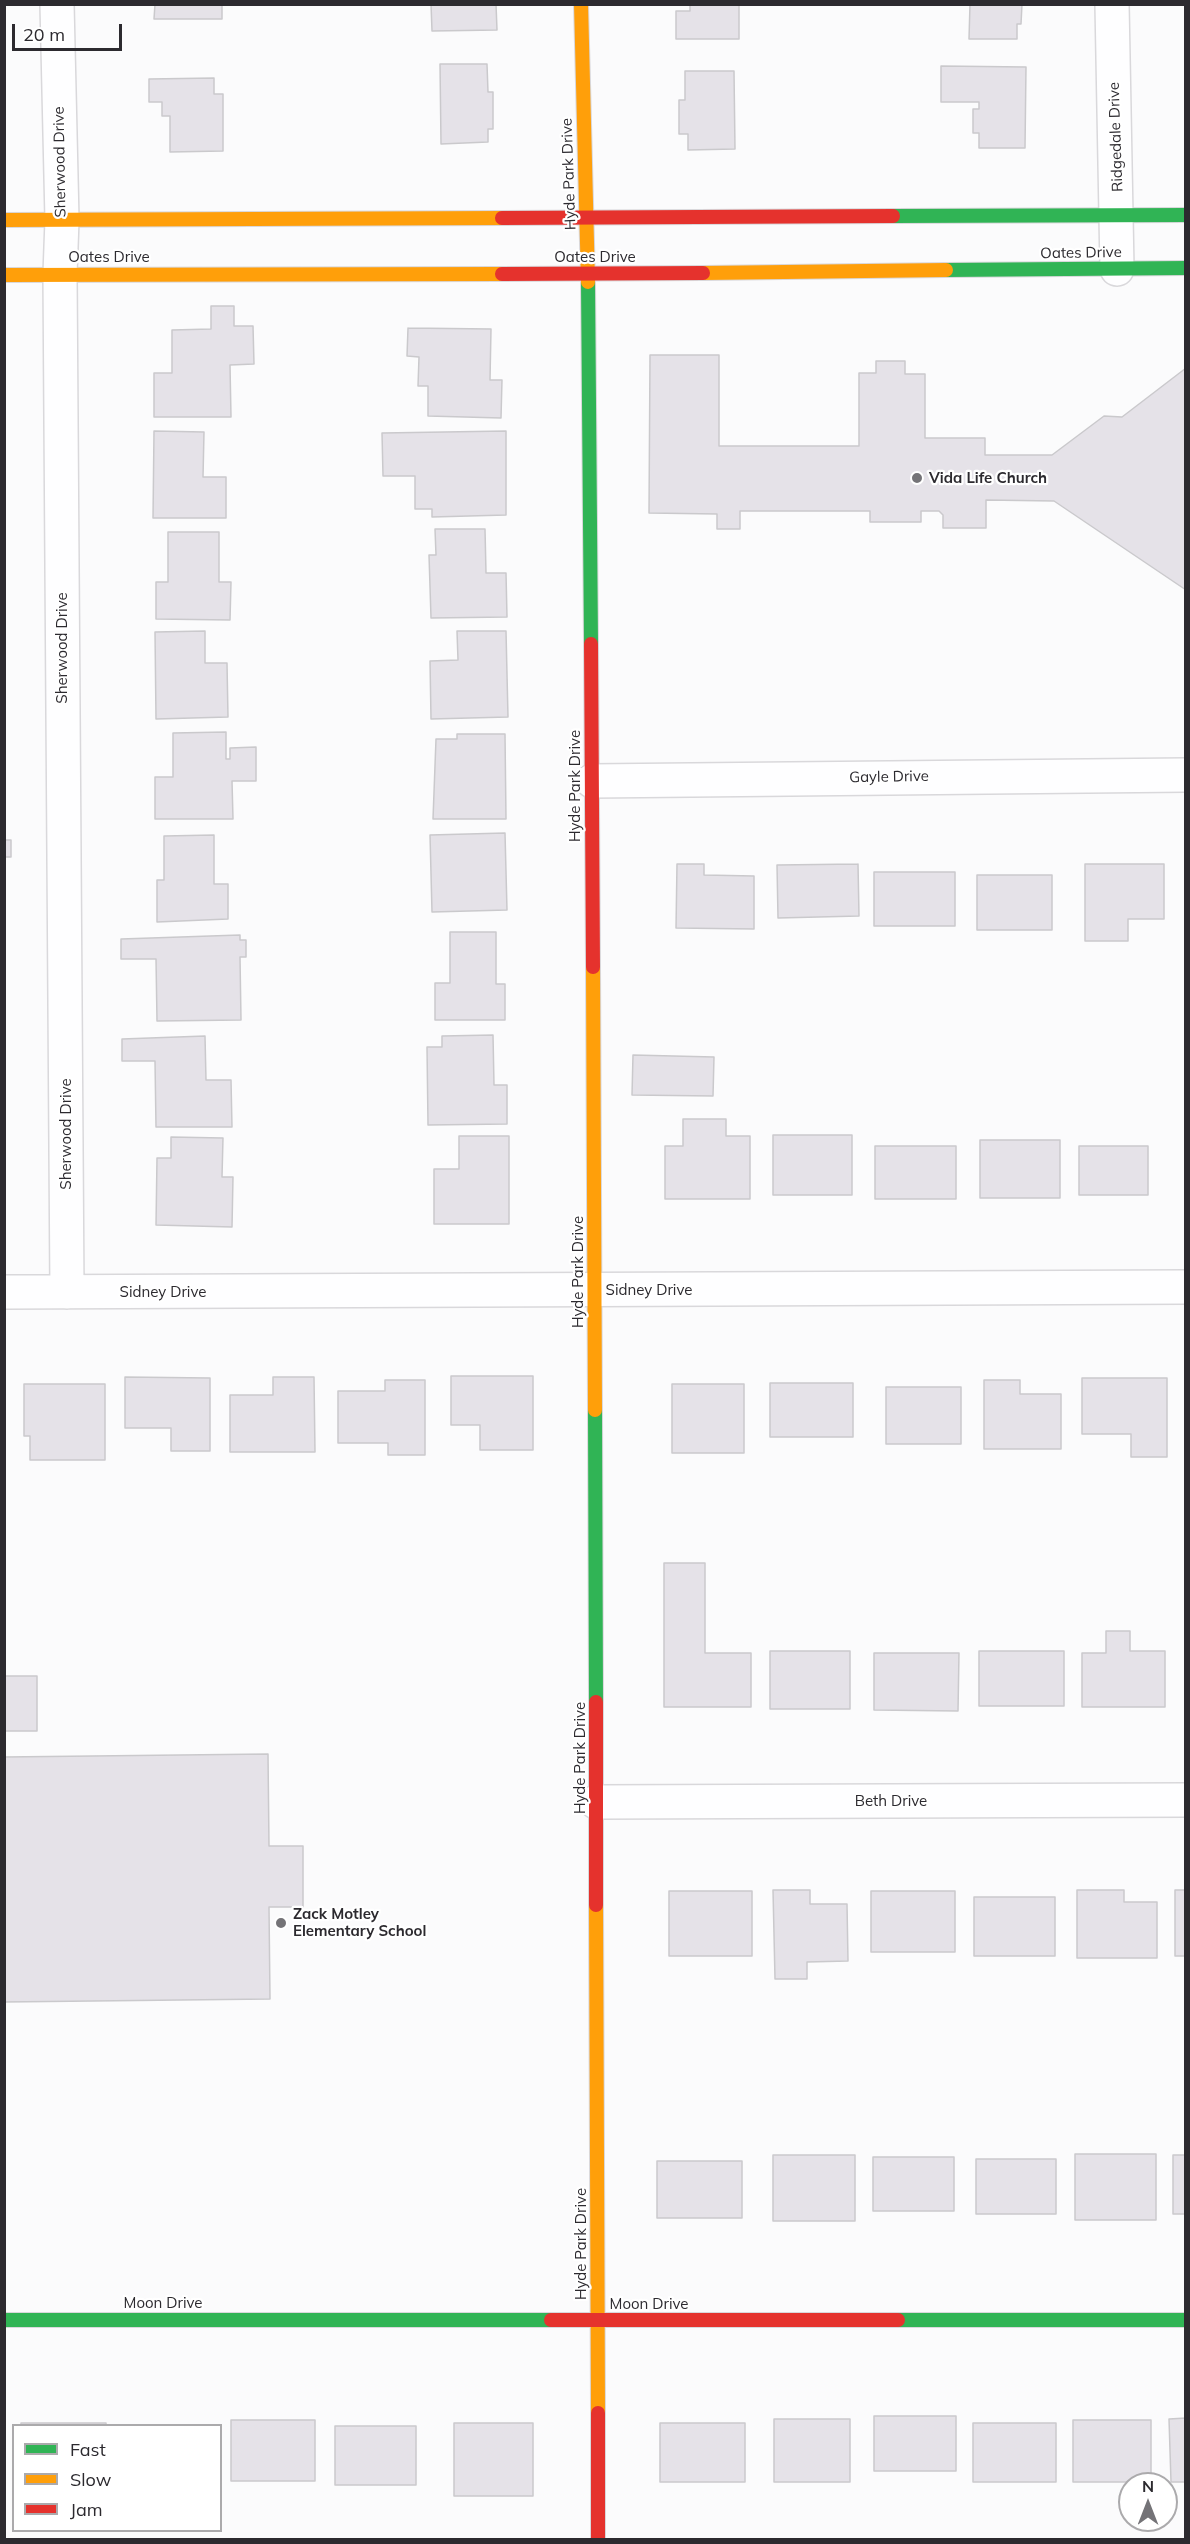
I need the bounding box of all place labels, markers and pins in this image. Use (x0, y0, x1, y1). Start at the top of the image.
place label: Vida Life Church (929, 469, 1047, 487)
marker: Vida Life Church (910, 471, 924, 485)
place label: Zack Motley Elementary School (293, 1905, 426, 1940)
marker: Zack Motley Elementary School (274, 1916, 288, 1930)

